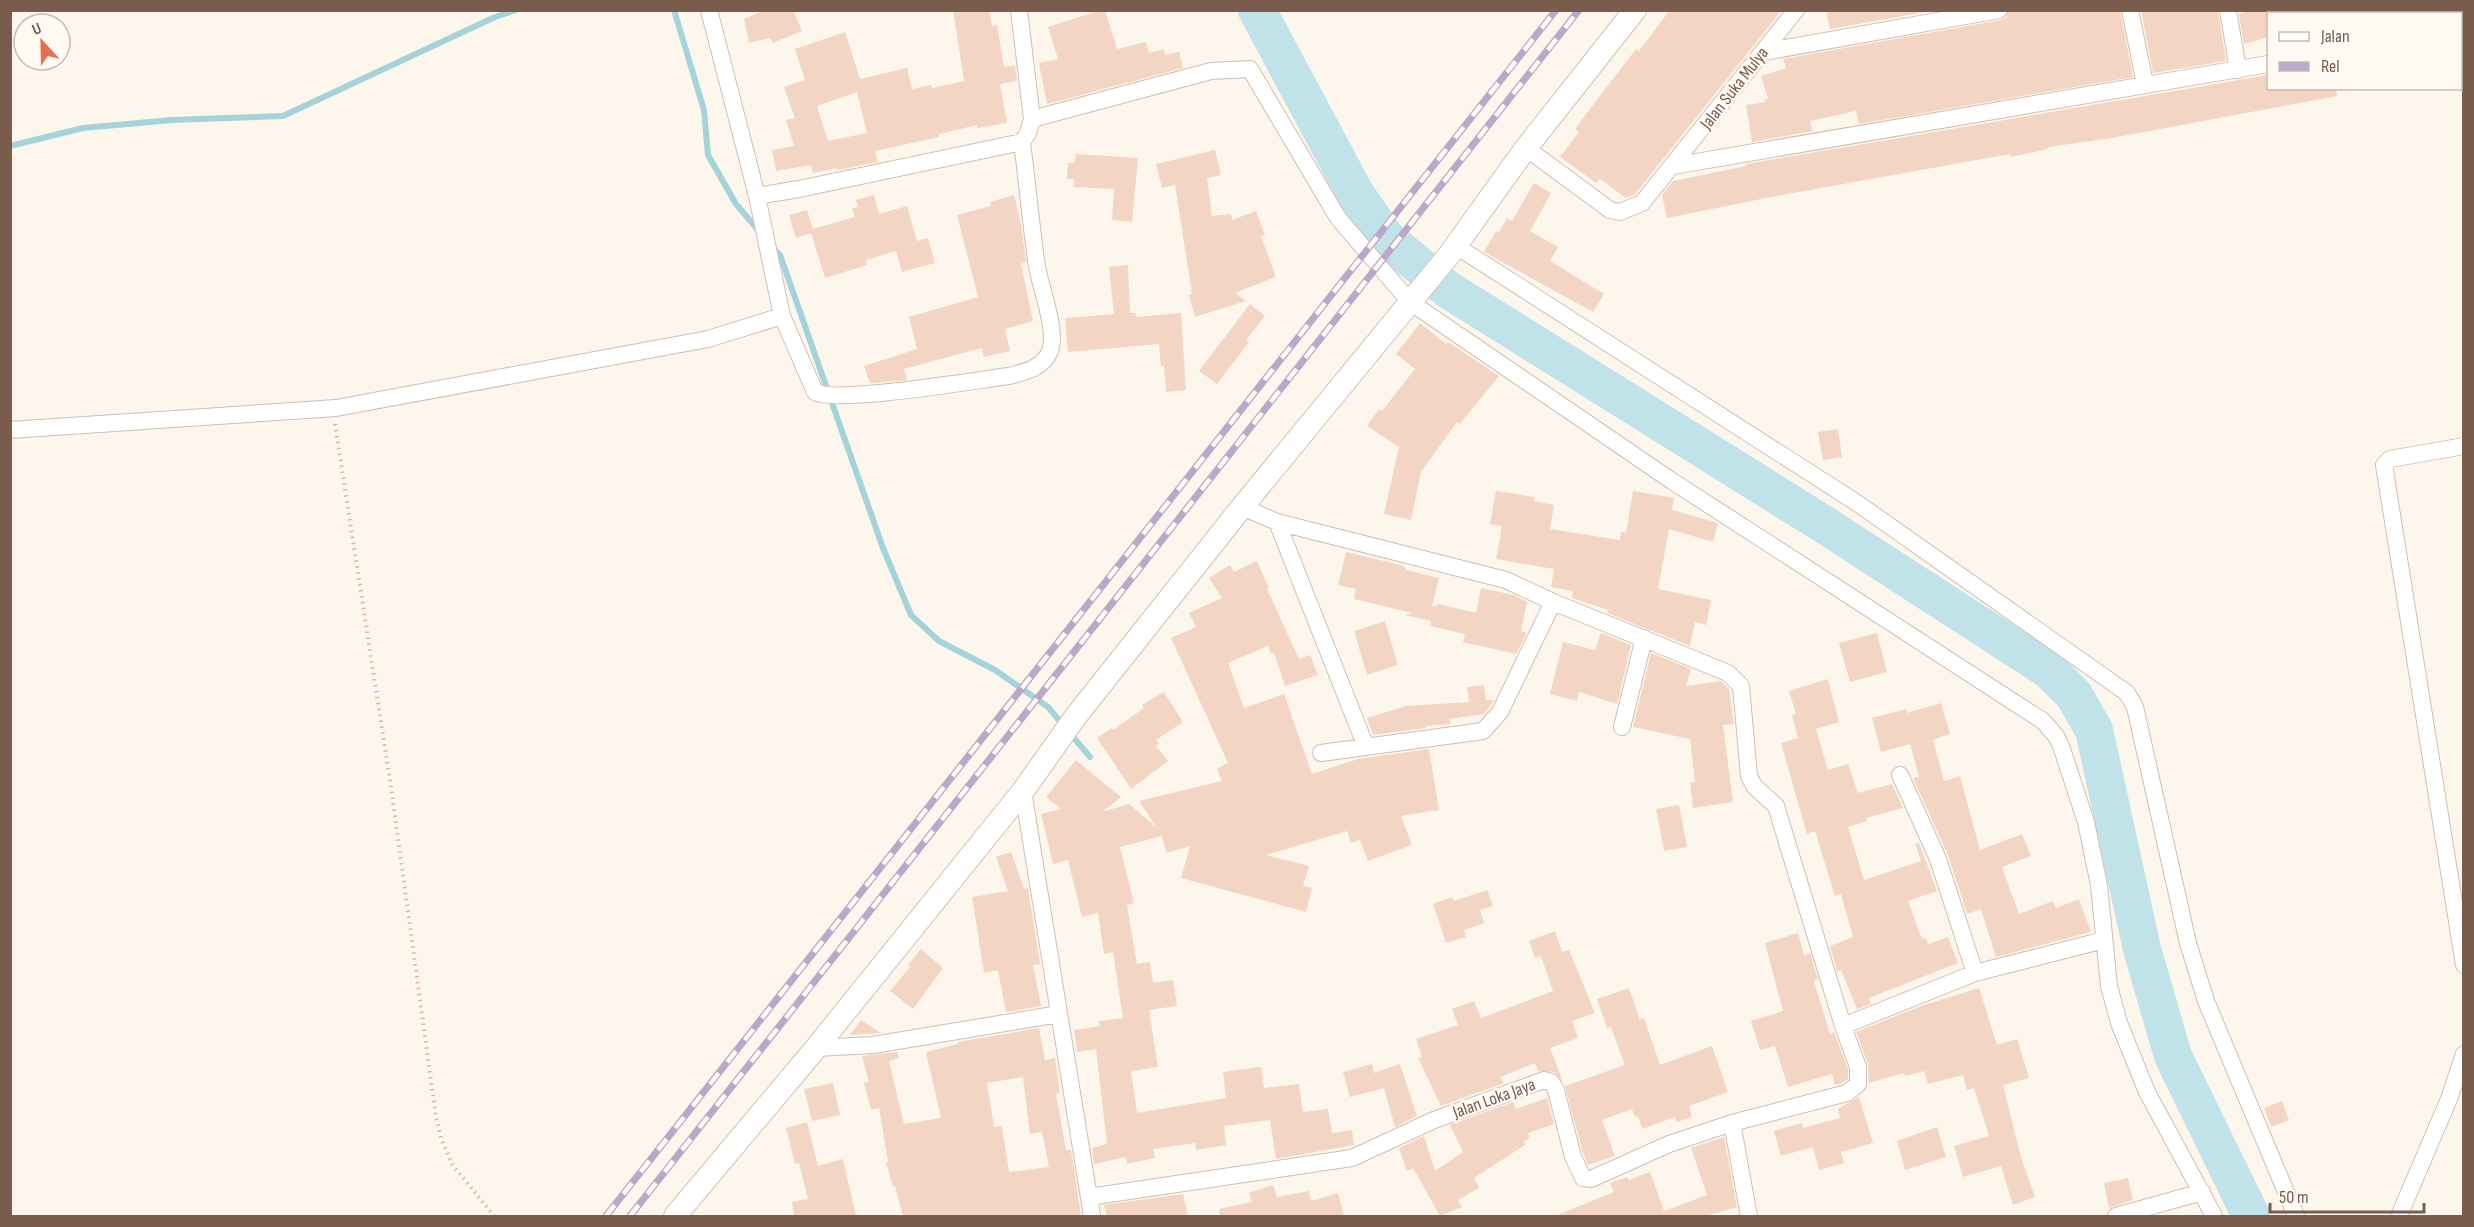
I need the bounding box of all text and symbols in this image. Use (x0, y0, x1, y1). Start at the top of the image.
north arrow (12, 12, 72, 72)
legend (2267, 12, 2462, 90)
text: U (30, 19, 44, 40)
text: Jalan (2320, 26, 2350, 47)
street label: Jalan Suka Mulya (1695, 43, 1773, 134)
text: Rel (2321, 56, 2340, 77)
street label: Jalan Loka Jaya (1449, 1074, 1538, 1123)
scale bar (2270, 1176, 2424, 1214)
text: 50 m (2279, 1187, 2309, 1208)

